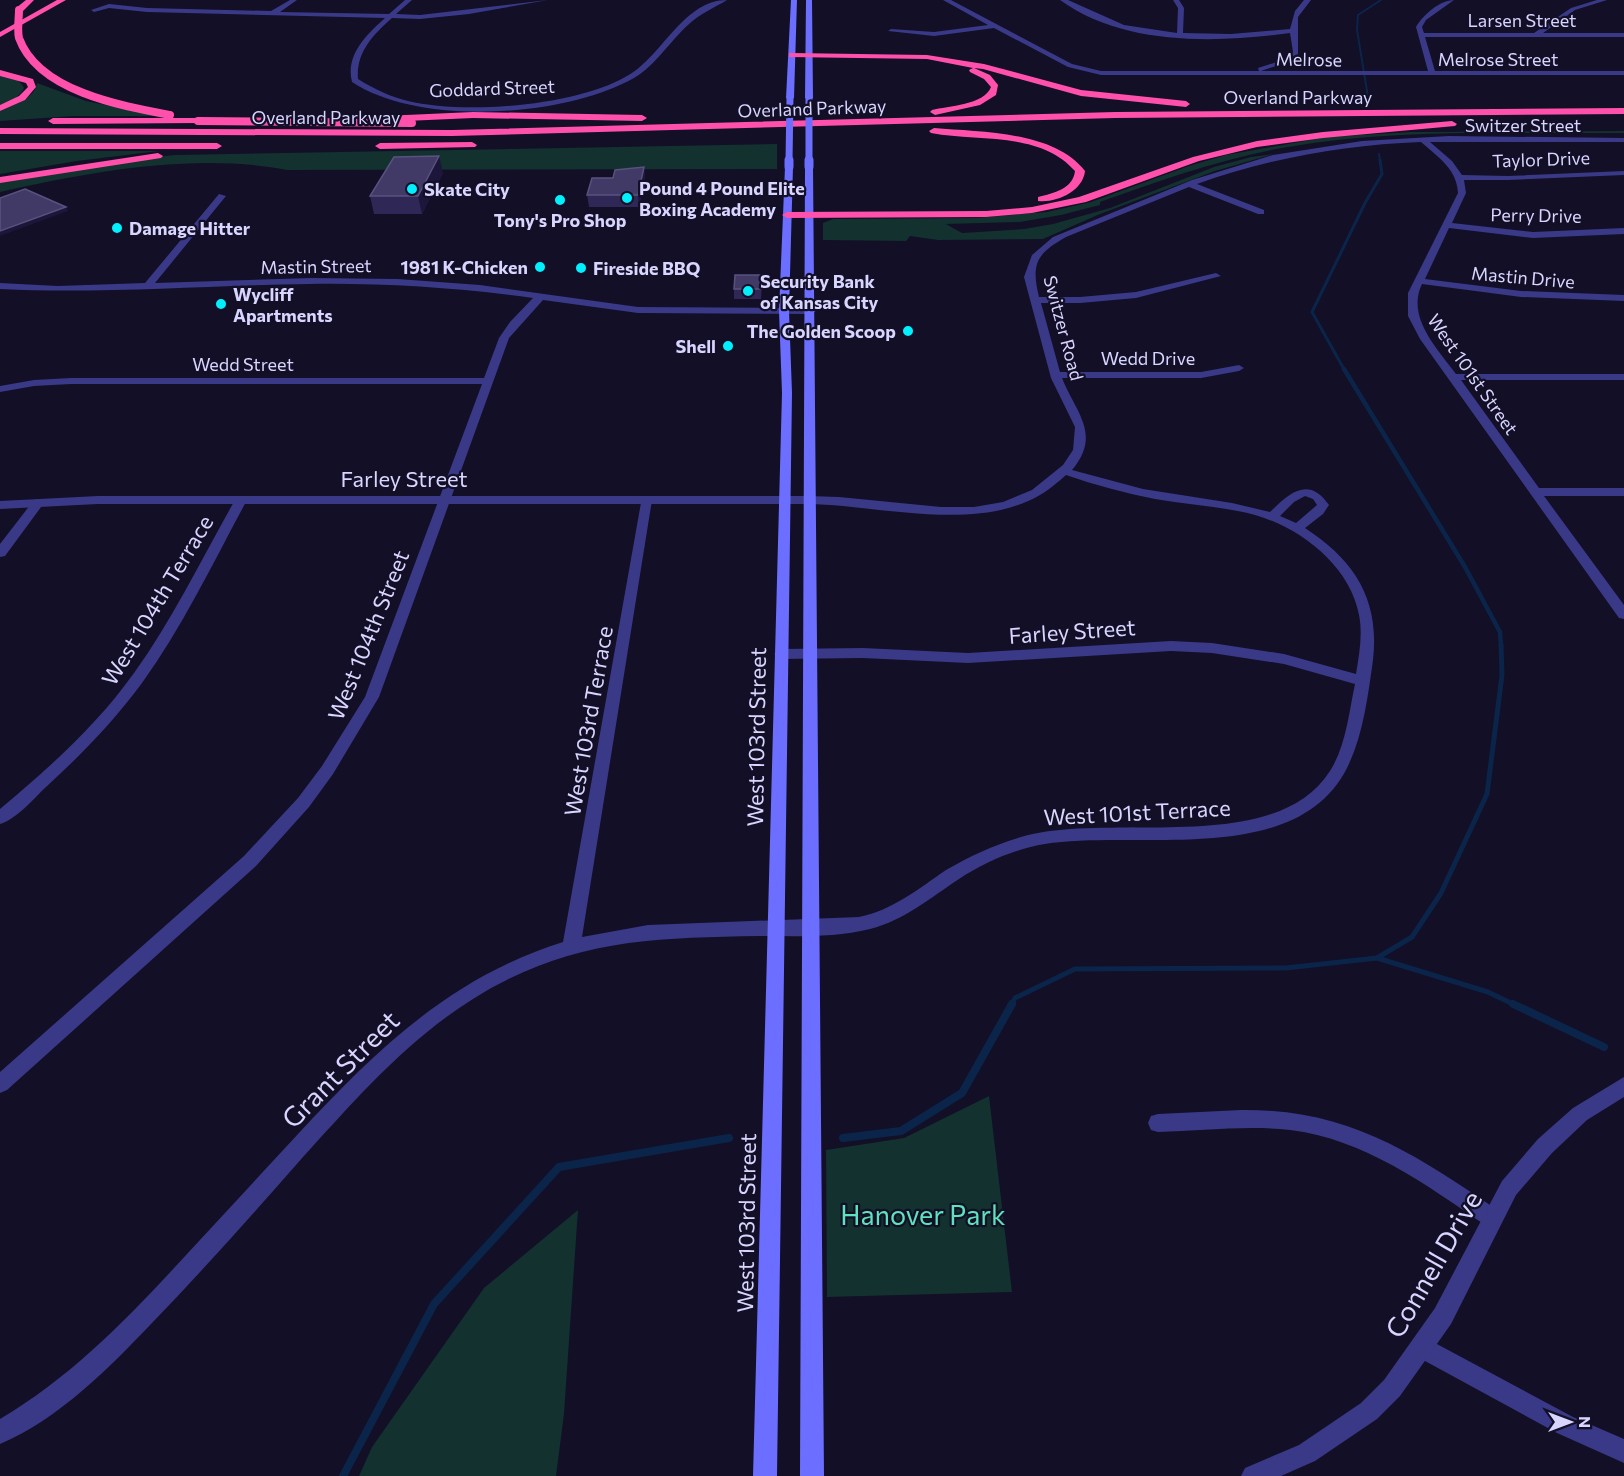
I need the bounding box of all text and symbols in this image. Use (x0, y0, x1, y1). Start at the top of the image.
street label: Larsen Street (1468, 9, 1576, 31)
street label: Melrose (1276, 47, 1342, 71)
street label: Melrose Street (1438, 48, 1558, 70)
street label: Goddard Street (429, 75, 555, 101)
street label: Overland Parkway (1224, 86, 1372, 108)
street label: Overland Parkway (737, 94, 887, 122)
street label: Overland Parkway (252, 106, 400, 128)
street label: Switzer Street (1465, 114, 1581, 136)
street label: Taylor Drive (1492, 146, 1590, 172)
place label: Pound 4 Pound Elite Boxing Academy (639, 177, 805, 220)
place label: Skate City (424, 178, 510, 200)
marker: Skate City (405, 182, 419, 196)
marker: Pound 4 Pound Elite Boxing Academy (620, 191, 634, 205)
marker: Tony's Pro Shop (553, 193, 567, 207)
street label: Perry Drive (1490, 203, 1582, 227)
place label: Tony's Pro Shop (494, 209, 627, 231)
place label: Damage Hitter (129, 217, 251, 239)
marker: Damage Hitter (110, 221, 124, 235)
street label: Mastin Street (260, 254, 372, 278)
place label: 1981 K-Chicken (401, 256, 528, 278)
place label: Fireside BBQ (593, 257, 700, 279)
marker: 1981 K-Chicken (533, 260, 547, 274)
marker: Fireside BBQ (574, 261, 588, 275)
street label: Mastin Drive (1470, 262, 1576, 292)
place label: Security Bank of Kansas City (760, 270, 879, 313)
street label: Switzer Road (1039, 273, 1089, 383)
place label: Wycliff Apartments (233, 283, 333, 326)
marker: Security Bank of Kansas City (741, 284, 755, 298)
marker: Wycliff Apartments (214, 297, 228, 311)
street label: West 101st Street (1423, 309, 1523, 439)
place label: The Golden Scoop (747, 320, 896, 342)
marker: The Golden Scoop (901, 324, 915, 338)
place label: Shell (675, 335, 716, 357)
marker: Shell (721, 339, 735, 353)
street label: Wedd Drive (1101, 347, 1195, 369)
street label: Wedd Street (192, 353, 294, 375)
street label: Farley Street (340, 465, 468, 492)
street label: West 104th Terrace (96, 510, 218, 690)
street label: West 104th Street (322, 546, 414, 724)
street label: Farley Street (1008, 613, 1136, 649)
street label: West 103rd Terrace (558, 624, 618, 818)
street label: West 103rd Street (741, 647, 771, 827)
street label: West 101st Terrace (1043, 794, 1231, 830)
street label: Grant Street (274, 1003, 406, 1135)
street label: West 103rd Street (731, 1133, 761, 1313)
street label: Connell Drive (1378, 1185, 1488, 1343)
park label: Hanover Park (840, 1198, 1006, 1231)
north arrow (1540, 1392, 1600, 1452)
text: N (1576, 1416, 1595, 1428)

